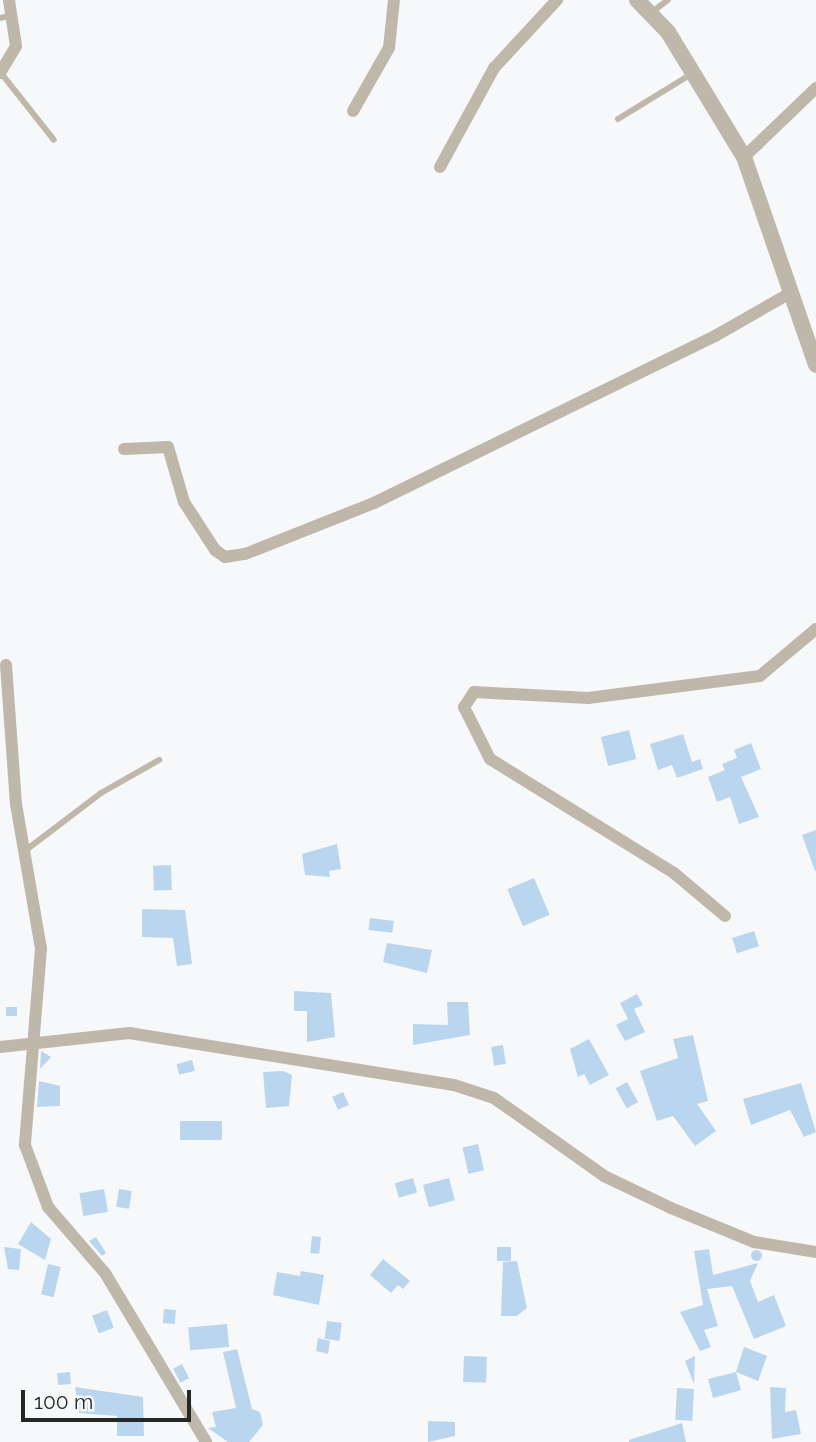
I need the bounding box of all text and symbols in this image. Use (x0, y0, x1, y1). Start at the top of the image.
scale bar (24, 1376, 194, 1420)
text: 100 m (34, 1389, 93, 1414)

